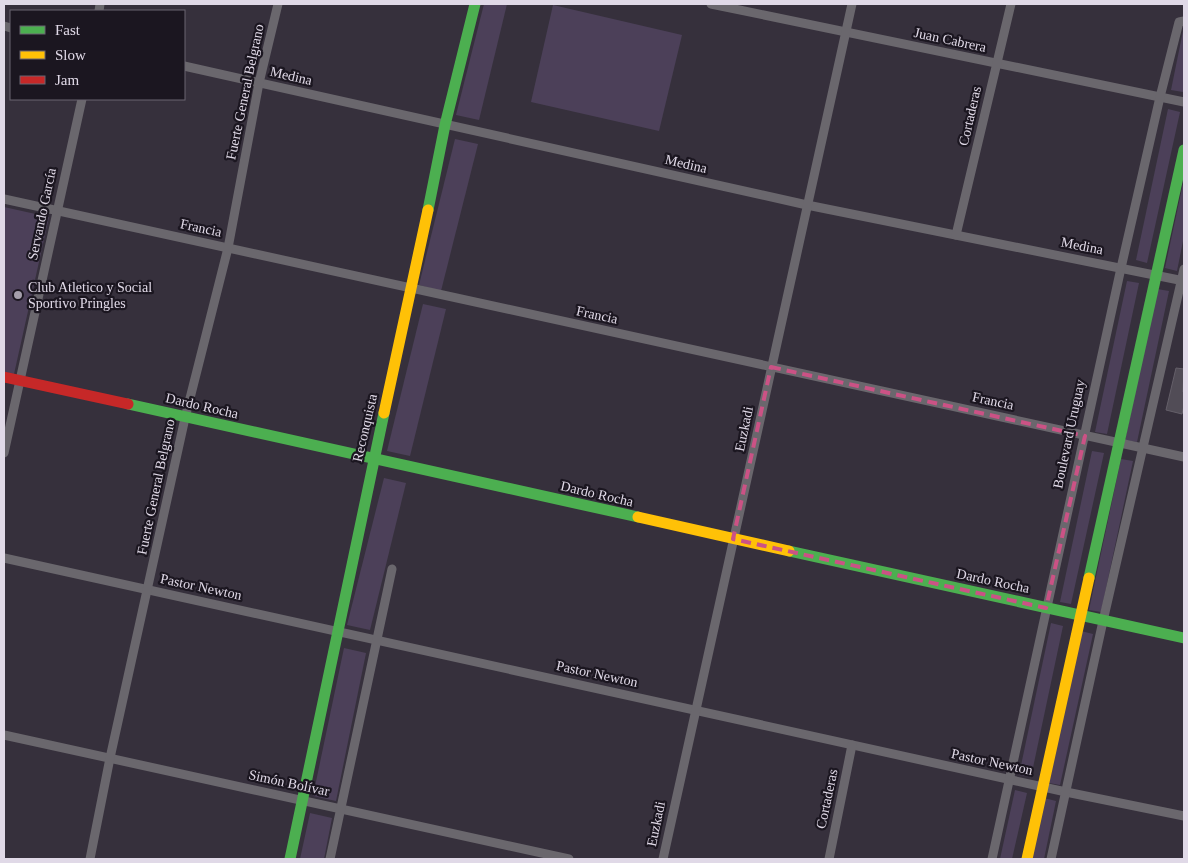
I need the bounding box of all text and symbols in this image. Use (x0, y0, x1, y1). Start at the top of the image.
legend (10, 10, 185, 100)
text: Fast (55, 22, 81, 38)
street label: Fuerte General Belgrano (223, 23, 267, 161)
street label: Juan Cabrera (913, 25, 988, 55)
text: Slow (55, 47, 86, 63)
street label: Medina (268, 64, 314, 88)
text: Jam (55, 72, 79, 88)
street label: Cortaderas (956, 85, 984, 147)
street label: Medina (663, 152, 709, 176)
street label: Servando García (25, 166, 59, 261)
street label: Francia (179, 216, 224, 240)
street label: Medina (1060, 235, 1105, 258)
place label: Club Atletico y Social Sportivo Pringles (28, 280, 152, 311)
marker: Club Atletico y Social Sportivo Pringles (12, 289, 24, 301)
street label: Francia (575, 303, 620, 327)
street label: Boulevard Uruguay (1050, 378, 1088, 490)
street label: Francia (971, 389, 1016, 413)
street label: Dardo Rocha (164, 390, 241, 422)
street label: Reconquista (350, 392, 380, 463)
street label: Euzkadi (732, 405, 756, 453)
street label: Fuerte General Belgrano (134, 418, 178, 556)
street label: Dardo Rocha (559, 478, 636, 510)
street label: Dardo Rocha (955, 566, 1032, 596)
street label: Pastor Newton (159, 571, 243, 603)
street label: Pastor Newton (555, 658, 639, 690)
street label: Pastor Newton (950, 746, 1034, 778)
street label: Simón Bolívar (247, 767, 331, 799)
street label: Cortaderas (813, 768, 841, 830)
street label: Euzkadi (644, 800, 668, 848)

